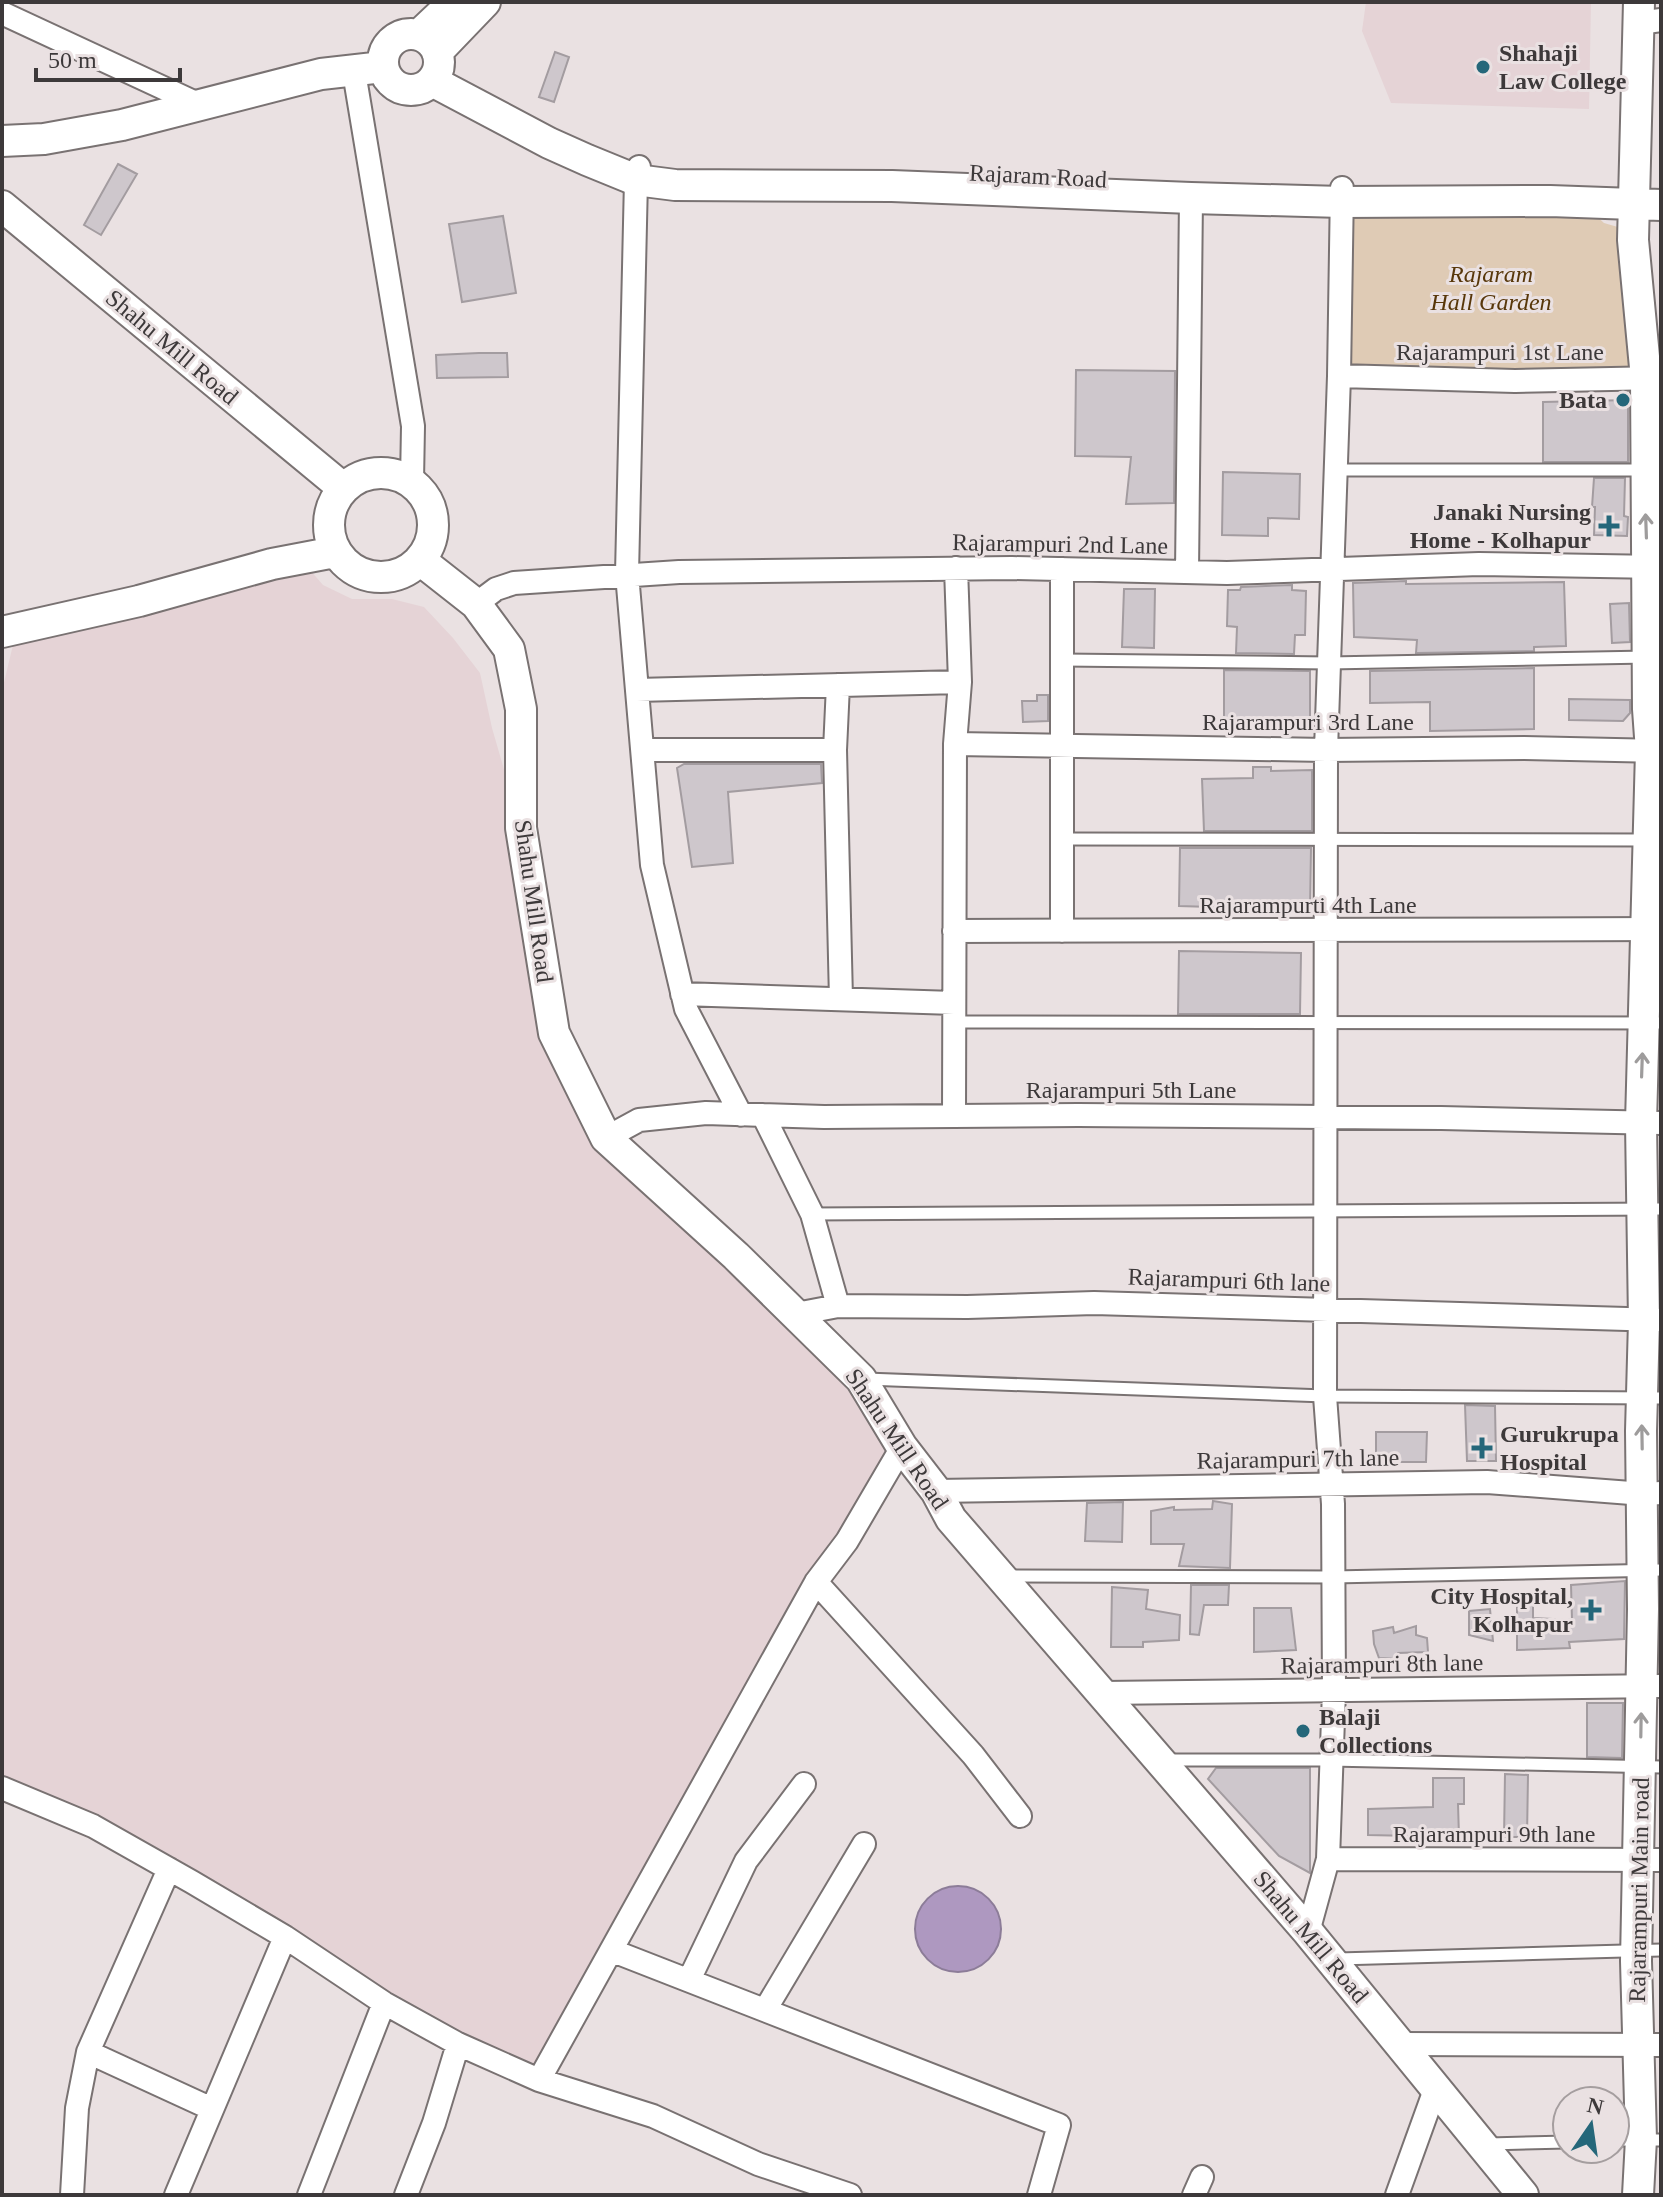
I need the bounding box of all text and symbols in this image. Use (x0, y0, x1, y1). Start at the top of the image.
scale bar (36, 32, 180, 82)
place label: Shahaji Law College (1499, 40, 1627, 94)
text: 50 m (48, 47, 97, 73)
marker: Shahaji Law College (1474, 58, 1492, 76)
street label: Rajaram Road (968, 159, 1108, 193)
park label: Rajaram Hall Garden (1429, 261, 1552, 315)
street label: Shahu Mill Road (101, 284, 243, 410)
street label: Rajarampuri 1st Lane (1396, 339, 1604, 365)
place label: Bata (1559, 387, 1607, 413)
marker: Bata (1614, 391, 1632, 409)
place label: Janaki Nursing Home - Kolhapur (1410, 499, 1591, 553)
one-way arrow (1638, 513, 1653, 540)
marker: Janaki Nursing Home - Kolhapur (1598, 515, 1620, 537)
street label: Rajarampuri 2nd Lane (952, 529, 1168, 559)
street label: Rajarampuri 3rd Lane (1202, 709, 1414, 735)
street label: Shahu Mill Road (510, 818, 558, 984)
street label: Rajarampurti 4th Lane (1199, 892, 1417, 918)
one-way arrow (1635, 1052, 1650, 1079)
street label: Rajarampuri 5th Lane (1026, 1077, 1236, 1103)
street label: Rajarampuri 6th lane (1127, 1263, 1331, 1297)
street label: Shahu Mill Road (840, 1364, 954, 1514)
place label: Gurukrupa Hospital (1500, 1421, 1619, 1475)
one-way arrow (1634, 1424, 1649, 1451)
marker: Gurukrupa Hospital (1471, 1437, 1493, 1459)
street label: Rajarampuri 7th lane (1196, 1444, 1400, 1474)
place label: City Hospital, Kolhapur (1430, 1583, 1573, 1637)
marker: City Hospital, Kolhapur (1580, 1599, 1602, 1621)
street label: Rajarampuri 8th lane (1280, 1649, 1484, 1679)
place label: Balaji Collections (1319, 1704, 1432, 1758)
one-way arrow (1633, 1712, 1649, 1739)
marker: Balaji Collections (1294, 1722, 1312, 1740)
street label: Rajarampuri Main road (1624, 1777, 1654, 2003)
street label: Rajarampuri 9th lane (1393, 1821, 1595, 1847)
street label: Shahu Mill Road (1248, 1866, 1374, 2008)
north arrow (1551, 2085, 1631, 2165)
text: N (1585, 2092, 1606, 2120)

